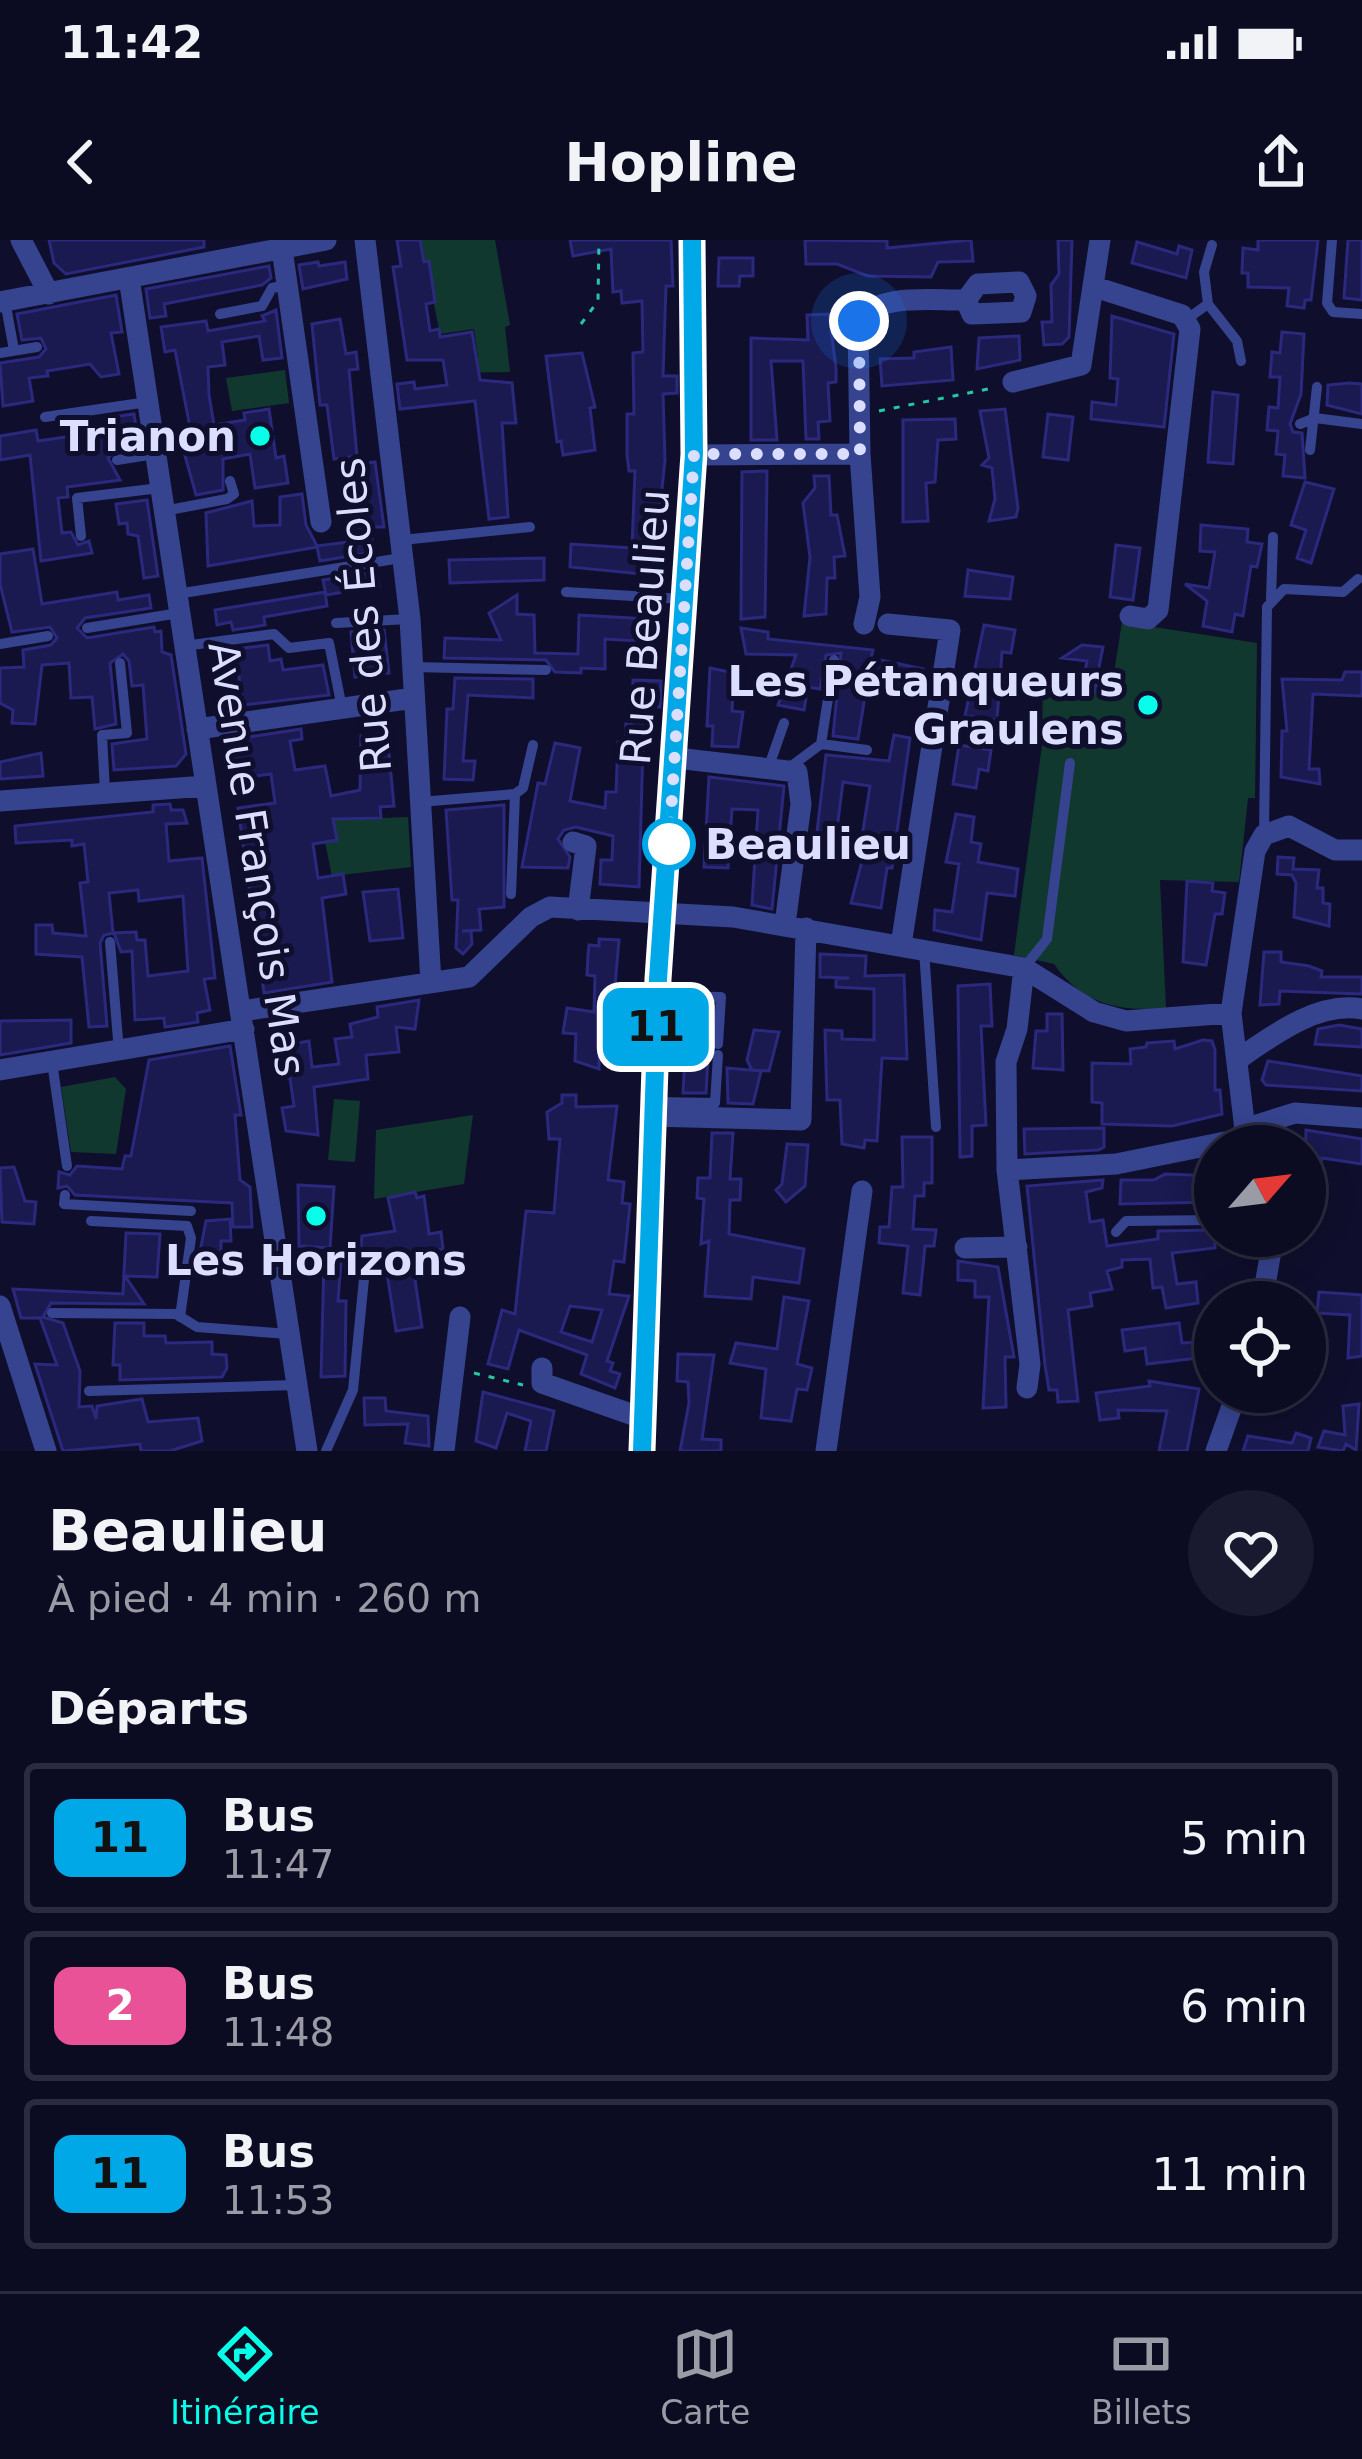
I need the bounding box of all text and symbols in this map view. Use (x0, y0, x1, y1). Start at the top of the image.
text: 11:42 (60, 16, 203, 69)
icon: back (48, 129, 114, 195)
icon: share (1248, 129, 1314, 195)
text: Hopline (564, 131, 798, 194)
your location (829, 291, 889, 351)
place label: Trianon (60, 412, 236, 461)
marker: Trianon (247, 423, 273, 449)
street label: Rue des Écoles (324, 456, 401, 774)
street label: Rue Beaulieu (611, 488, 679, 766)
street label: Avenue François Mas (198, 638, 316, 1080)
place label: Les Pétanqueurs Graulens (727, 657, 1124, 754)
marker: Les Pétanqueurs Graulens (1135, 692, 1161, 718)
marker: Beaulieu (644, 819, 694, 869)
place label: Beaulieu (705, 820, 911, 869)
line badge: 11 (602, 988, 710, 1066)
text: 11 (627, 1002, 685, 1051)
north arrow (1194, 1125, 1326, 1257)
map controls (1194, 1125, 1326, 1413)
marker: Les Horizons (303, 1203, 329, 1229)
place label: Les Horizons (165, 1236, 467, 1285)
button: locate (1194, 1281, 1326, 1413)
button: heart (1188, 1490, 1314, 1616)
text: Beaulieu (48, 1498, 327, 1564)
text: À pied · 4 min · 260 m (48, 1576, 481, 1621)
text: Départs (48, 1682, 249, 1735)
text: Bus (222, 1789, 315, 1842)
text: 5 min (1180, 1812, 1308, 1865)
text: 11 (91, 1813, 149, 1862)
text: 11:47 (222, 1842, 334, 1887)
text: Bus (222, 1957, 315, 2010)
text: 6 min (1180, 1980, 1308, 2033)
text: 2 (105, 1981, 135, 2030)
text: 11:48 (222, 2010, 334, 2055)
text: Bus (222, 2125, 315, 2178)
text: 11 min (1152, 2148, 1308, 2201)
text: 11 (91, 2149, 149, 2198)
text: 11:53 (222, 2178, 334, 2223)
tab: Itinéraire (170, 2321, 320, 2432)
tab: Carte (660, 2321, 750, 2432)
tab: Billets (1091, 2321, 1192, 2432)

